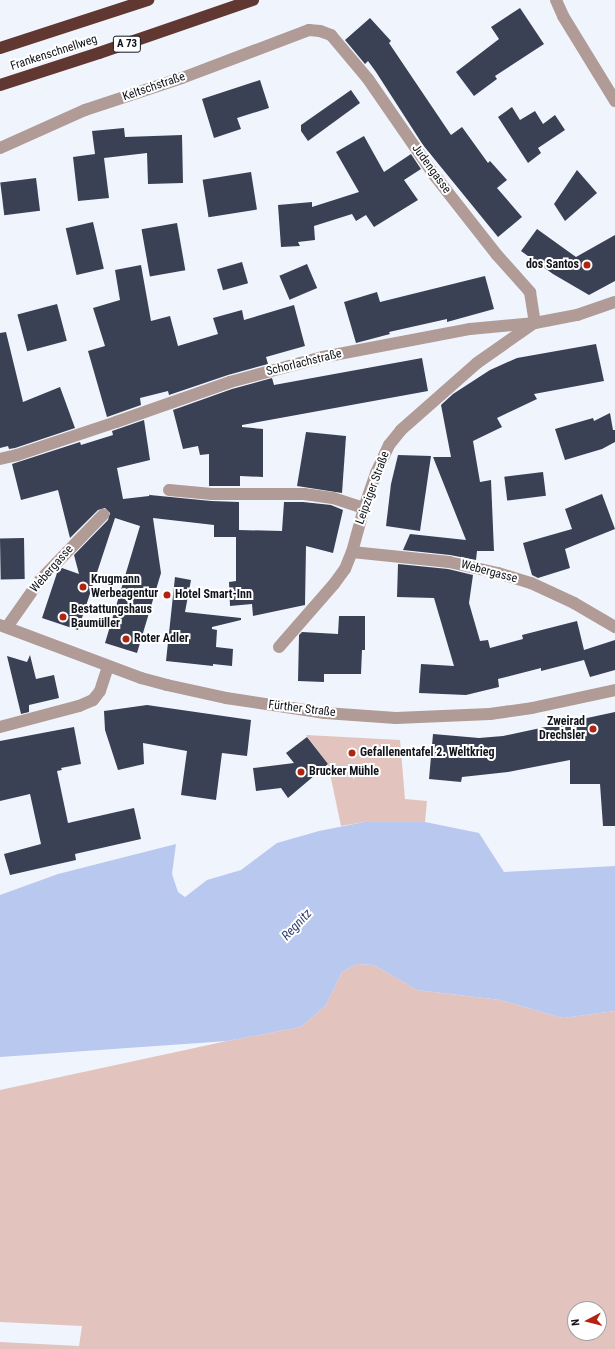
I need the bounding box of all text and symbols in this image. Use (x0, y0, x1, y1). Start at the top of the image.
street label: Frankenschnellweg (9, 32, 99, 74)
road number: A 73 (112, 35, 142, 53)
street label: Keltschstraße (121, 70, 187, 104)
street label: Judengasse (408, 142, 454, 196)
place label: dos Santos (526, 258, 579, 272)
marker: dos Santos (582, 260, 592, 270)
street label: Schorlachstraße (265, 347, 343, 379)
street label: Leipziger Straße (353, 449, 393, 527)
street label: Webergasse (28, 542, 76, 596)
street label: Webergasse (459, 558, 519, 586)
place label: Krugmann Werbeagentur (91, 573, 158, 601)
marker: Krugmann Werbeagentur (78, 582, 88, 592)
place label: Hotel Smart-Inn (175, 588, 252, 602)
marker: Hotel Smart-Inn (162, 590, 172, 600)
place label: Bestattungshaus Baumüller (71, 603, 152, 631)
marker: Bestattungshaus Baumüller (58, 612, 68, 622)
place label: Roter Adler (134, 632, 189, 646)
marker: Roter Adler (121, 634, 131, 644)
street label: Fürther Straße (268, 698, 336, 720)
place label: Zweirad Drechsler (539, 715, 585, 743)
marker: Zweirad Drechsler (588, 724, 598, 734)
place label: Gefallenentafel 2. Weltkrieg (360, 746, 494, 760)
marker: Gefallenentafel 2. Weltkrieg (347, 748, 357, 758)
place label: Brucker Mühle (309, 765, 379, 779)
marker: Brucker Mühle (296, 767, 306, 777)
water label: Regnitz (279, 906, 315, 944)
north arrow (567, 1301, 607, 1341)
text: N (569, 1318, 582, 1327)

